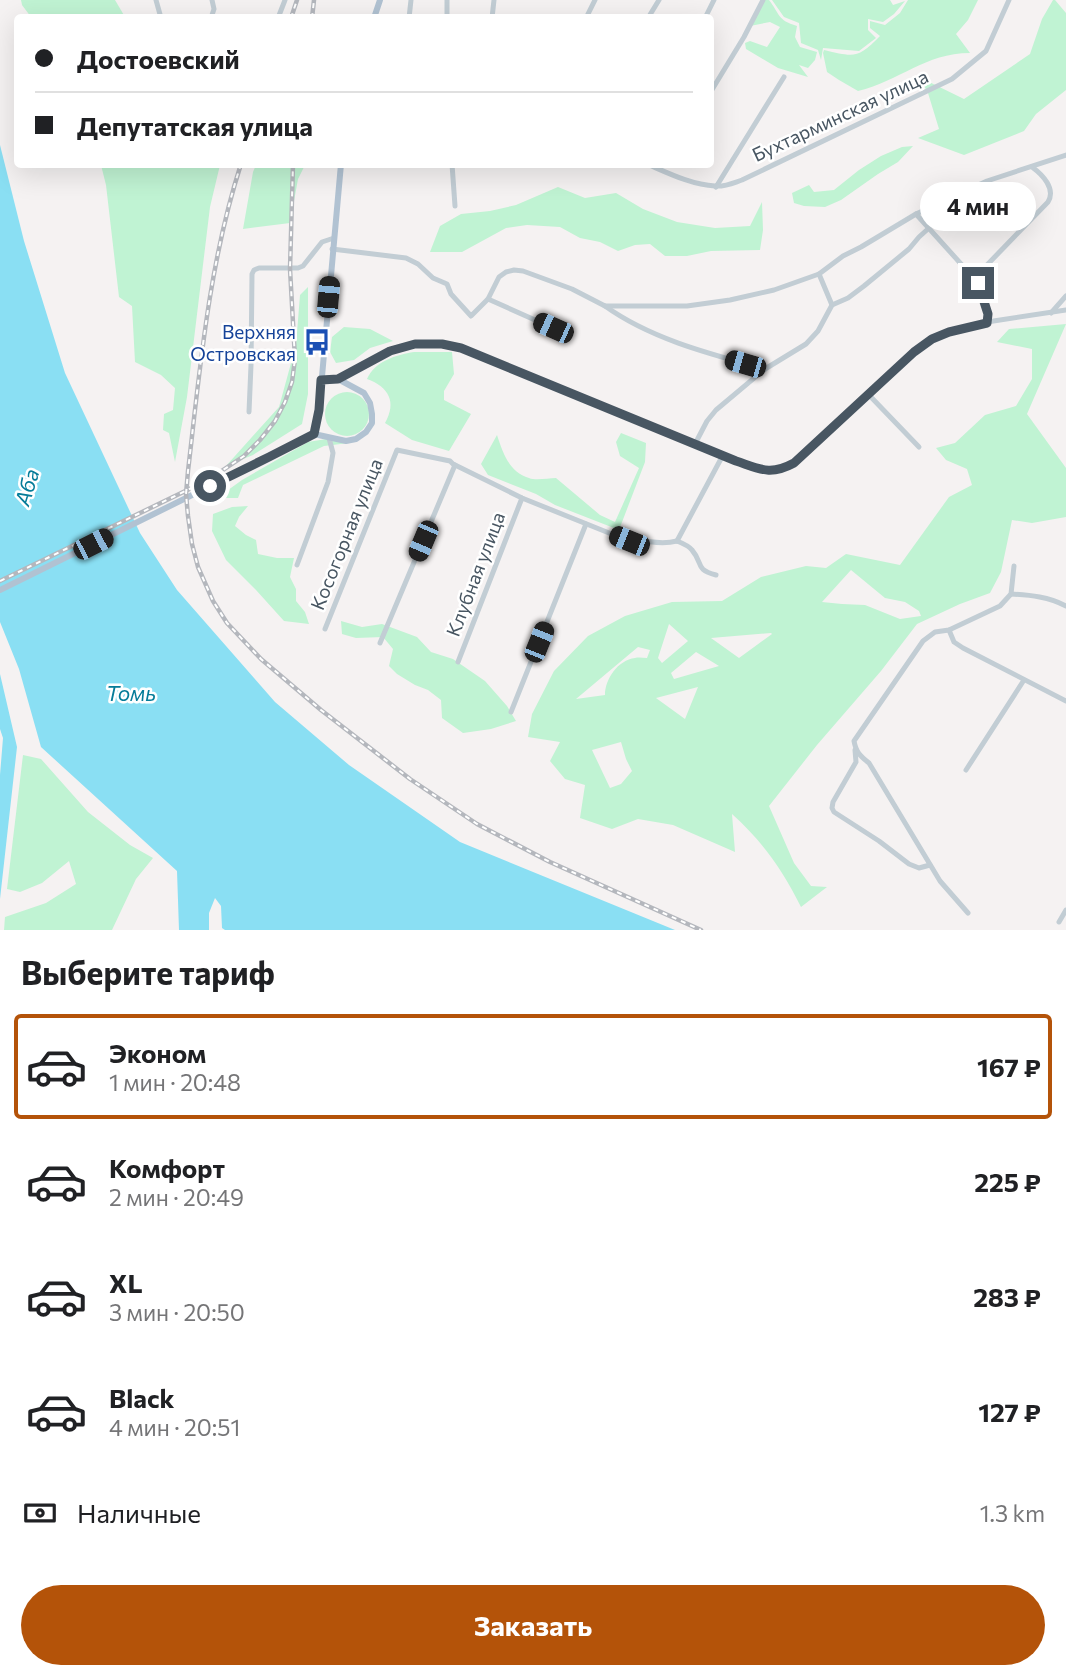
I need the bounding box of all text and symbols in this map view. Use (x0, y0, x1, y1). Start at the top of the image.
text: Достоевский (77, 43, 240, 74)
street label: Бухтарминская улица (748, 64, 932, 166)
text: Депутатская улица (77, 110, 313, 141)
callout: 4 мин (920, 182, 1036, 230)
text: 4 мин (947, 192, 1009, 220)
route end (962, 267, 994, 299)
car (316, 275, 341, 319)
car (530, 310, 577, 346)
place label: Верхняя Островская (190, 320, 296, 365)
bus stop icon: Верхняя Островская (302, 327, 332, 357)
car (722, 348, 769, 380)
street label: Косогорная улица (305, 455, 387, 613)
water label: Аба (8, 465, 43, 509)
route start (194, 470, 226, 502)
street label: Клубная улица (441, 509, 509, 639)
car (406, 518, 441, 564)
car (606, 523, 653, 559)
car (70, 525, 117, 563)
car (522, 619, 557, 665)
water label: Томь (106, 680, 156, 705)
text: Выберите тариф (21, 952, 275, 992)
icon: car (25, 1035, 88, 1098)
text: Эконом (109, 1037, 206, 1068)
text: 167 ₽ (977, 1051, 1041, 1082)
text: 1 мин · 20:48 (109, 1068, 241, 1096)
icon: car (25, 1150, 88, 1213)
text: Комфорт (109, 1152, 225, 1183)
text: 225 ₽ (974, 1166, 1041, 1197)
text: 2 мин · 20:49 (109, 1183, 244, 1211)
icon: car (25, 1265, 88, 1328)
text: XL (109, 1267, 143, 1298)
text: 283 ₽ (973, 1281, 1041, 1312)
text: 3 мин · 20:50 (109, 1298, 245, 1326)
icon: car (25, 1380, 88, 1443)
text: Black (109, 1382, 175, 1413)
text: 127 ₽ (978, 1396, 1041, 1427)
text: 4 мин · 20:51 (109, 1413, 240, 1441)
icon: cash (21, 1494, 59, 1532)
text: Наличные (77, 1497, 201, 1528)
text: 1.3 km (980, 1499, 1045, 1527)
button: Заказать (21, 1585, 1045, 1665)

